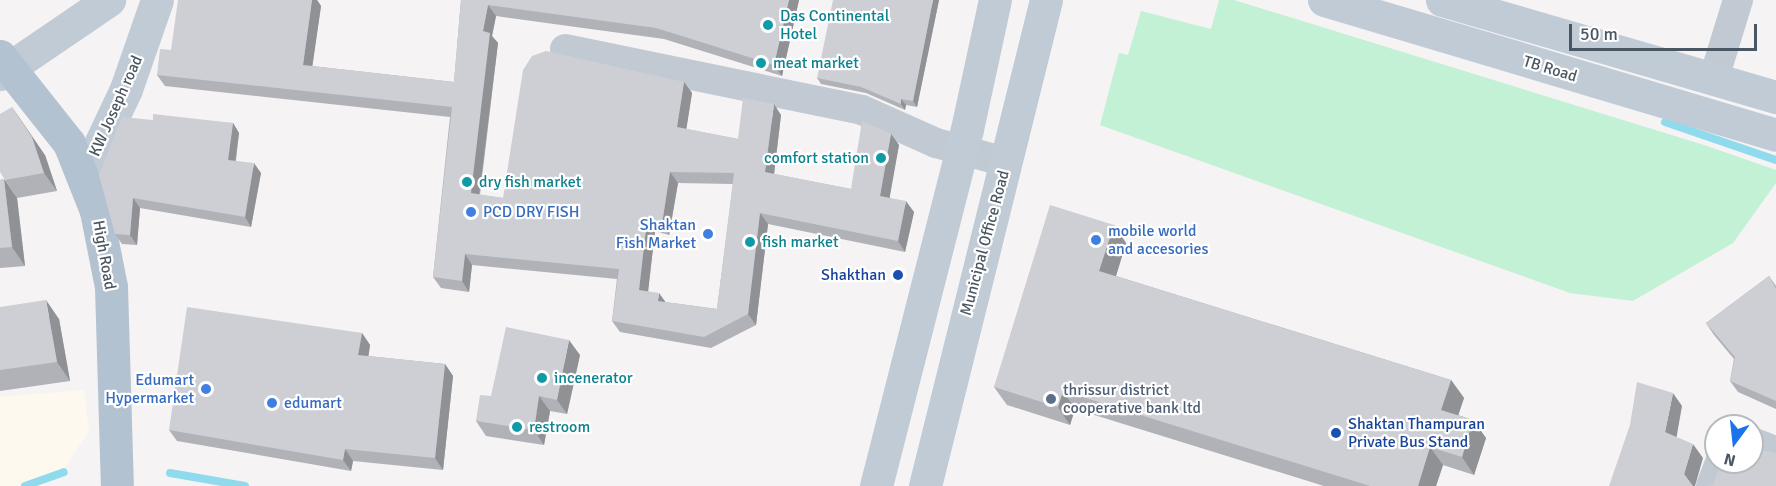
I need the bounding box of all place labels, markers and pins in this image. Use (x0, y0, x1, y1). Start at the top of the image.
place label: Das Continental Hotel (780, 6, 889, 44)
marker: Das Continental Hotel (761, 18, 775, 32)
place label: meat market (773, 53, 859, 73)
marker: meat market (754, 56, 768, 70)
place label: comfort station (764, 148, 869, 168)
marker: comfort station (874, 151, 888, 165)
place label: dry fish market (479, 172, 581, 192)
marker: dry fish market (460, 175, 474, 189)
place label: PCD DRY FISH (483, 202, 580, 222)
marker: PCD DRY FISH (464, 205, 478, 219)
place label: Shaktan Fish Market (616, 215, 696, 253)
place label: mobile world and accesories (1108, 221, 1209, 259)
marker: Shaktan Fish Market (701, 227, 715, 241)
place label: fish market (762, 232, 839, 252)
marker: mobile world and accesories (1089, 233, 1103, 247)
marker: fish market (743, 235, 757, 249)
place label: Shakthan (821, 265, 886, 285)
marker: Shakthan (891, 268, 905, 282)
place label: incenerator (554, 368, 633, 388)
place label: Edumart Hypermarket (105, 370, 194, 408)
marker: incenerator (535, 371, 549, 385)
place label: thrissur district cooperative bank ltd (1063, 380, 1201, 418)
marker: Edumart Hypermarket (199, 382, 213, 396)
marker: thrissur district cooperative bank ltd (1044, 392, 1058, 406)
place label: edumart (284, 393, 342, 413)
marker: edumart (265, 396, 279, 410)
place label: Shaktan Thampuran Private Bus Stand (1348, 414, 1485, 452)
place label: restroom (529, 417, 590, 437)
marker: restroom (510, 420, 524, 434)
marker: Shaktan Thampuran Private Bus Stand (1329, 426, 1343, 440)

